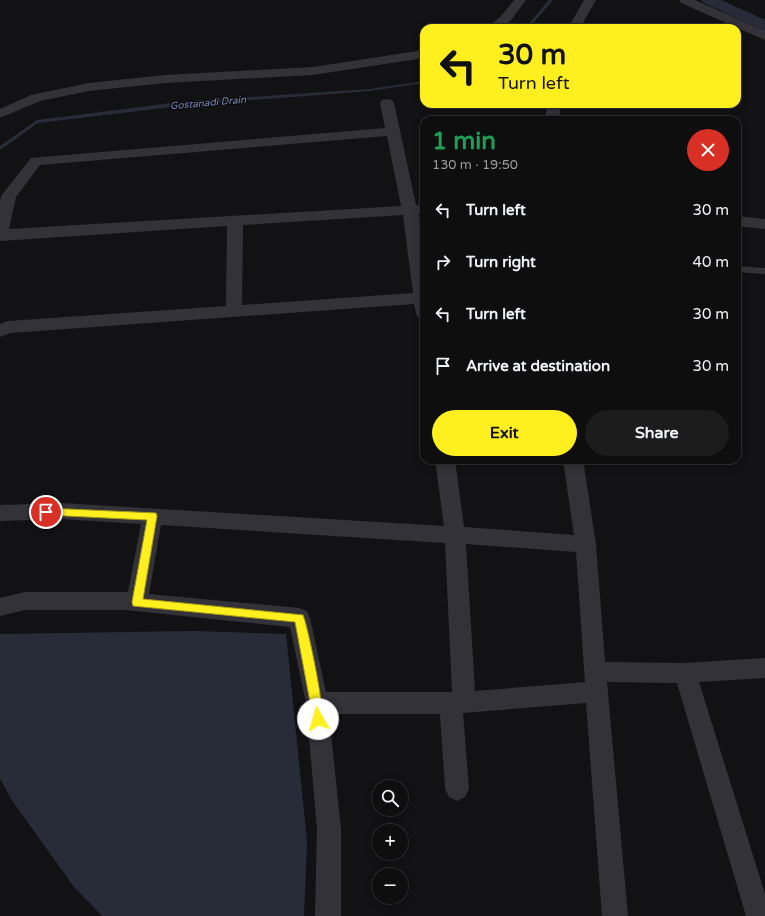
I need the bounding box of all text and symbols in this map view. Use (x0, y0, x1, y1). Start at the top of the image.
text: 30 m (498, 38, 566, 72)
icon: left (432, 40, 484, 92)
text: Turn left (498, 72, 570, 94)
water label: Gostanadi Drain (169, 94, 248, 112)
text: 1 min (432, 127, 496, 156)
button: close (687, 129, 729, 171)
text: 130 m · 19:50 (432, 157, 518, 173)
icon: left (432, 199, 454, 221)
text: Turn left (466, 201, 526, 219)
text: 30 m (692, 201, 729, 219)
icon: right (432, 251, 454, 273)
text: Turn right (466, 253, 536, 271)
text: 40 m (692, 253, 729, 271)
icon: left (432, 303, 454, 325)
text: Turn left (466, 305, 526, 323)
text: 30 m (692, 305, 729, 323)
icon: arrive (432, 355, 454, 377)
text: Arrive at destination (466, 357, 610, 375)
text: 30 m (692, 357, 729, 375)
button: Exit (432, 410, 577, 456)
button: Share (585, 410, 729, 456)
pin (29, 495, 63, 529)
icon: arrive (35, 501, 57, 523)
position arrow (297, 698, 339, 740)
map controls (372, 780, 408, 904)
button: search (372, 780, 408, 816)
button: + (372, 824, 408, 860)
button: − (372, 868, 408, 904)

